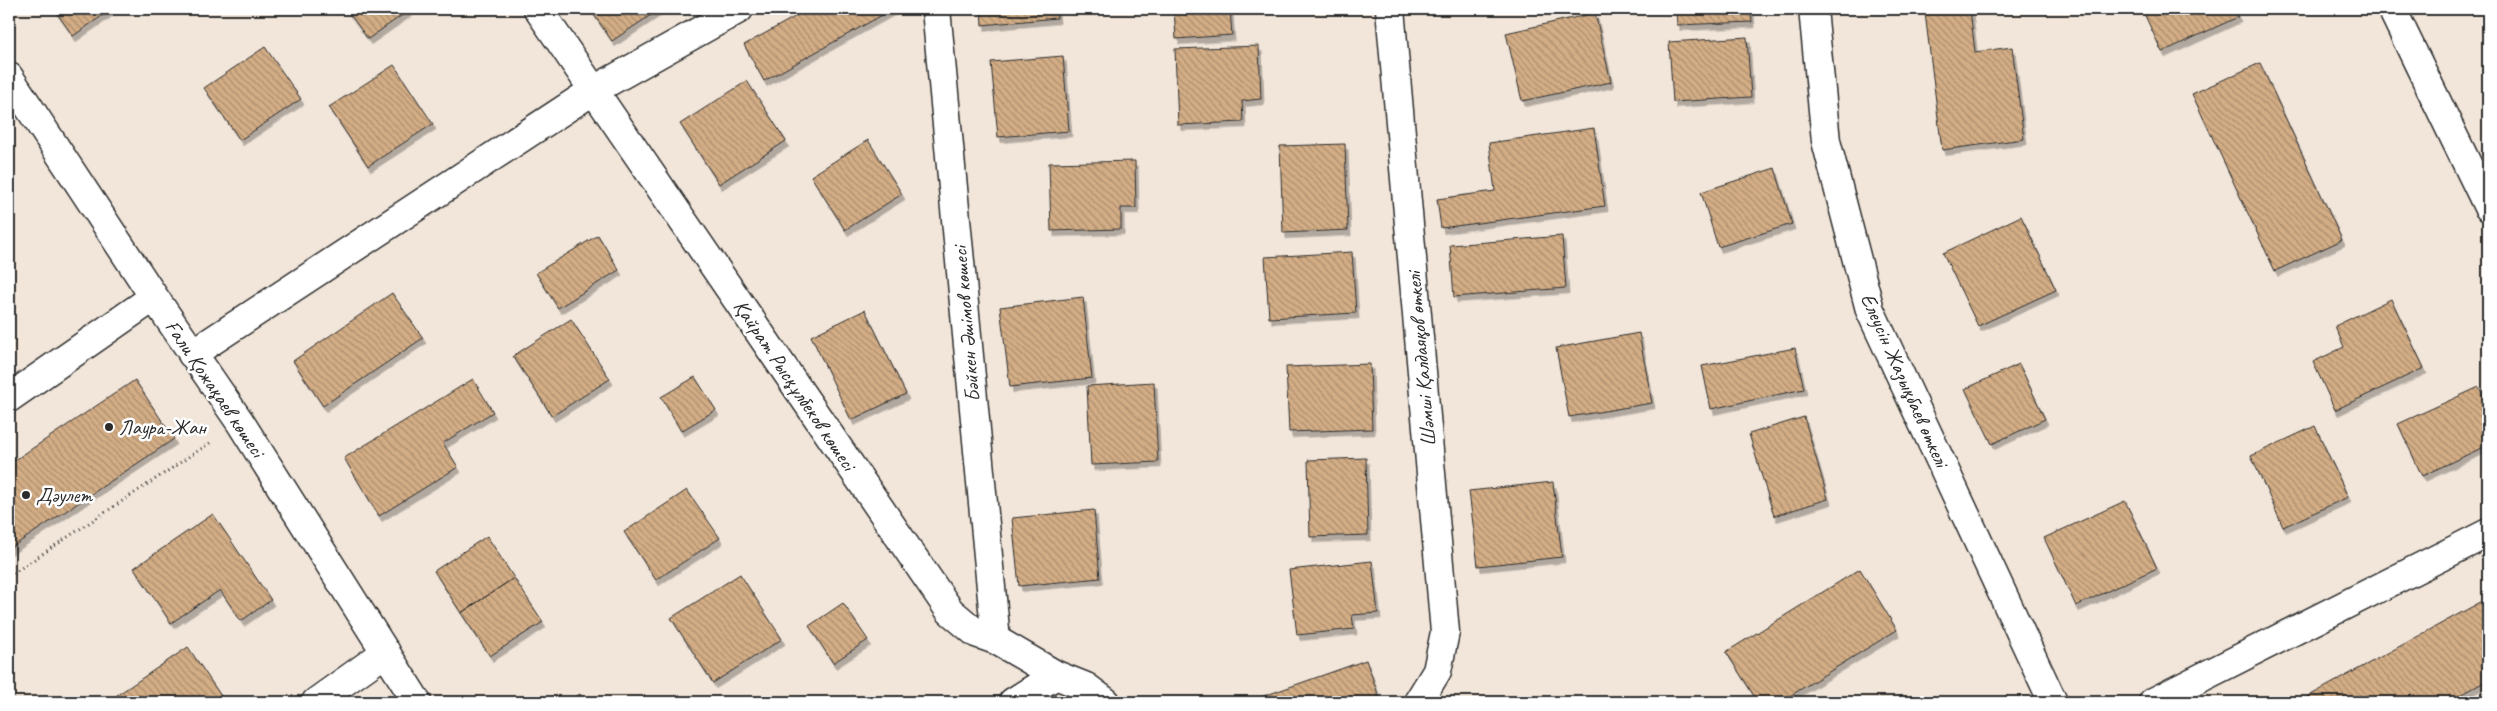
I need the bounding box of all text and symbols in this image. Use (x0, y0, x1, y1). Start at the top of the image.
street label: Бәйкен Әшімов көшесі (946, 242, 986, 403)
street label: Шәмші Қалдаяқов өткелі (1400, 268, 1442, 447)
street label: Елеусін Жазықбаев өткелі (1855, 289, 1956, 474)
street label: Қайрат Рысқұлбеков көшесі (728, 295, 864, 478)
street label: Ғали Қожақаев көшесі (159, 314, 273, 465)
place label: Лаура-Жан (119, 414, 207, 440)
marker: Лаура-Жан (103, 421, 115, 433)
place label: Дәулет (36, 482, 93, 508)
marker: Дәулет (20, 489, 32, 501)

